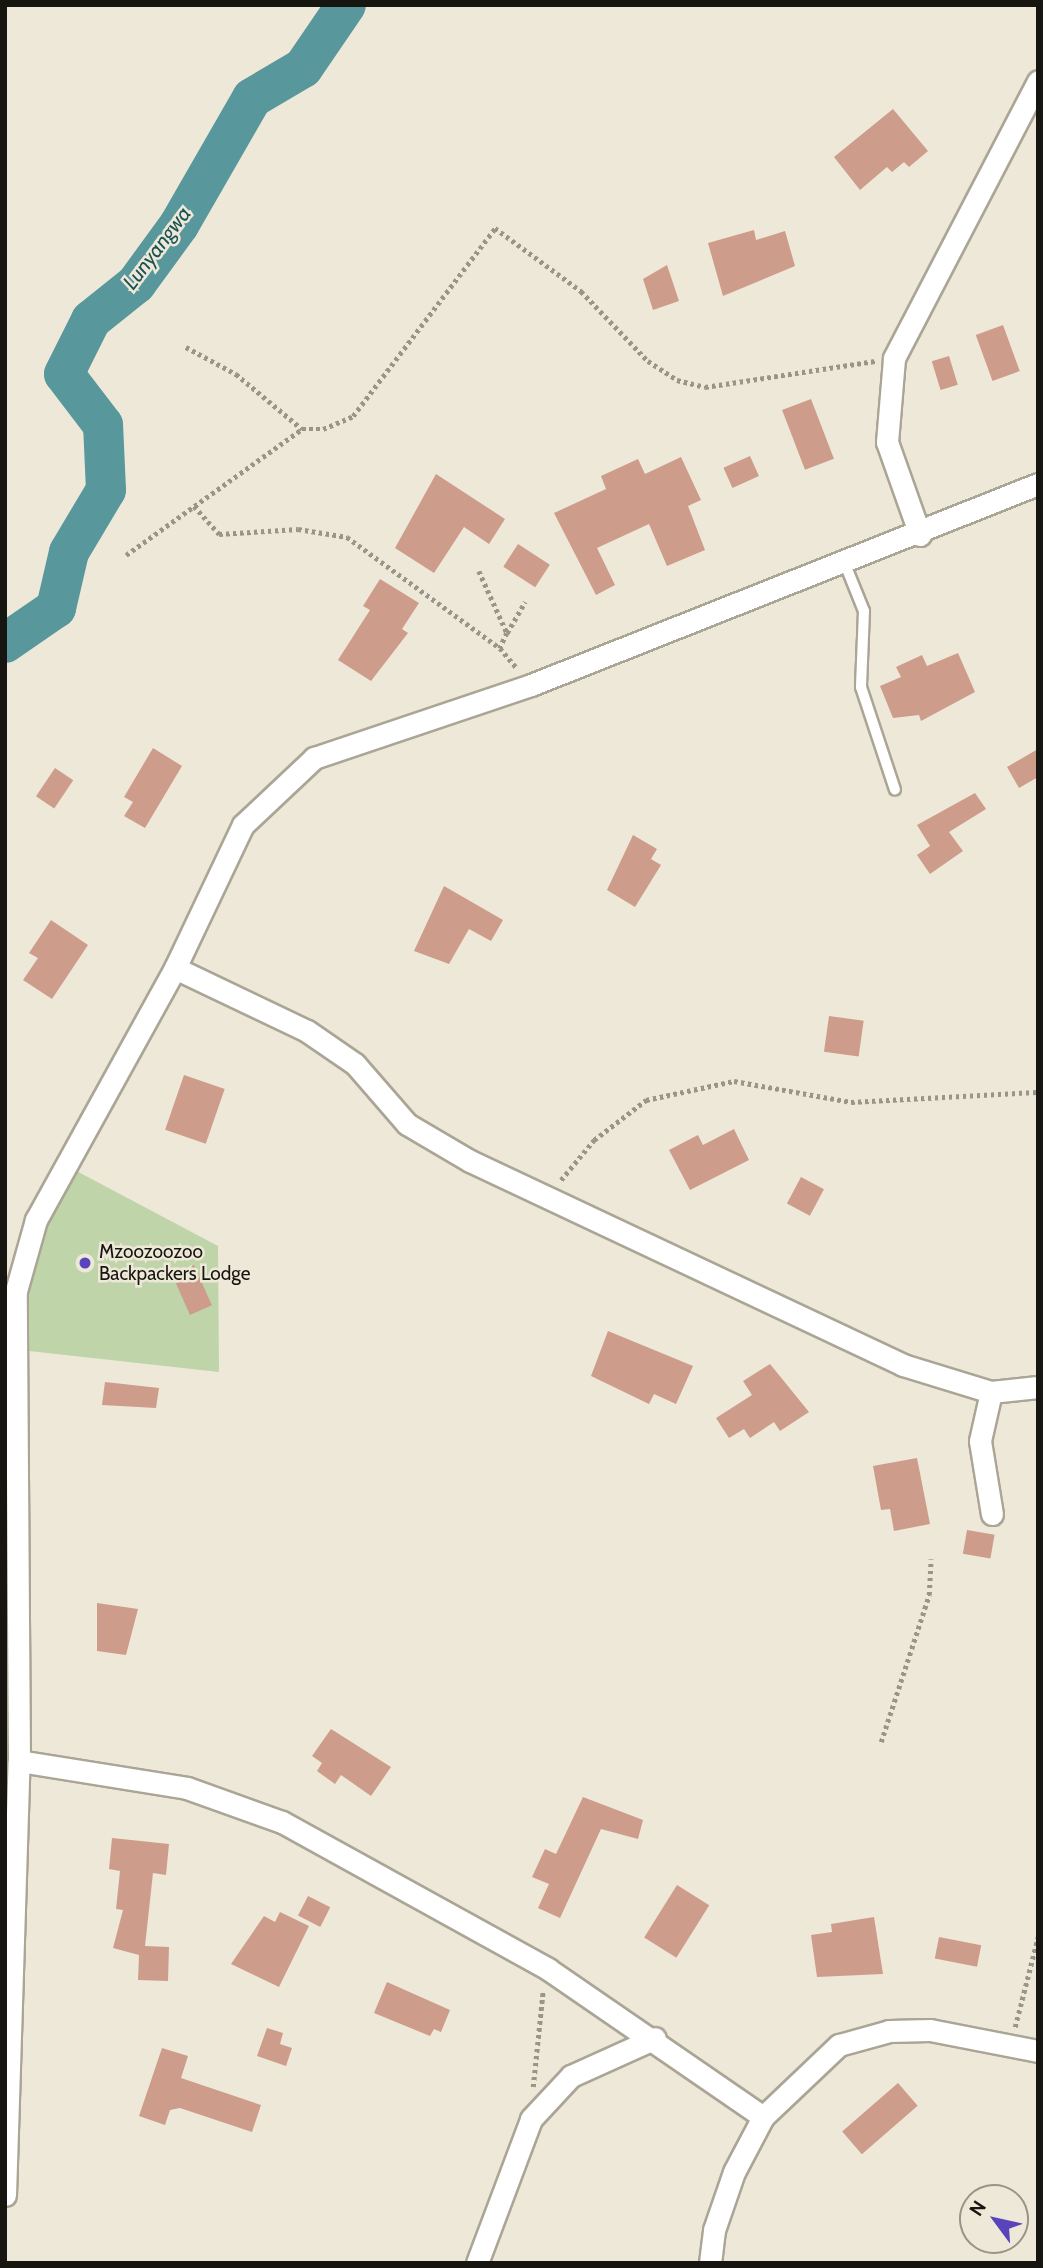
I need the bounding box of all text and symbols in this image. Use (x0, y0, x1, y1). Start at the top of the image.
water label: Lunyangwa (118, 202, 196, 294)
place label: Mzoozoozoo Backpackers Lodge (99, 1241, 250, 1285)
marker: Mzoozoozoo Backpackers Lodge (77, 1255, 93, 1271)
north arrow (959, 2184, 1029, 2254)
text: N (964, 2196, 991, 2220)

